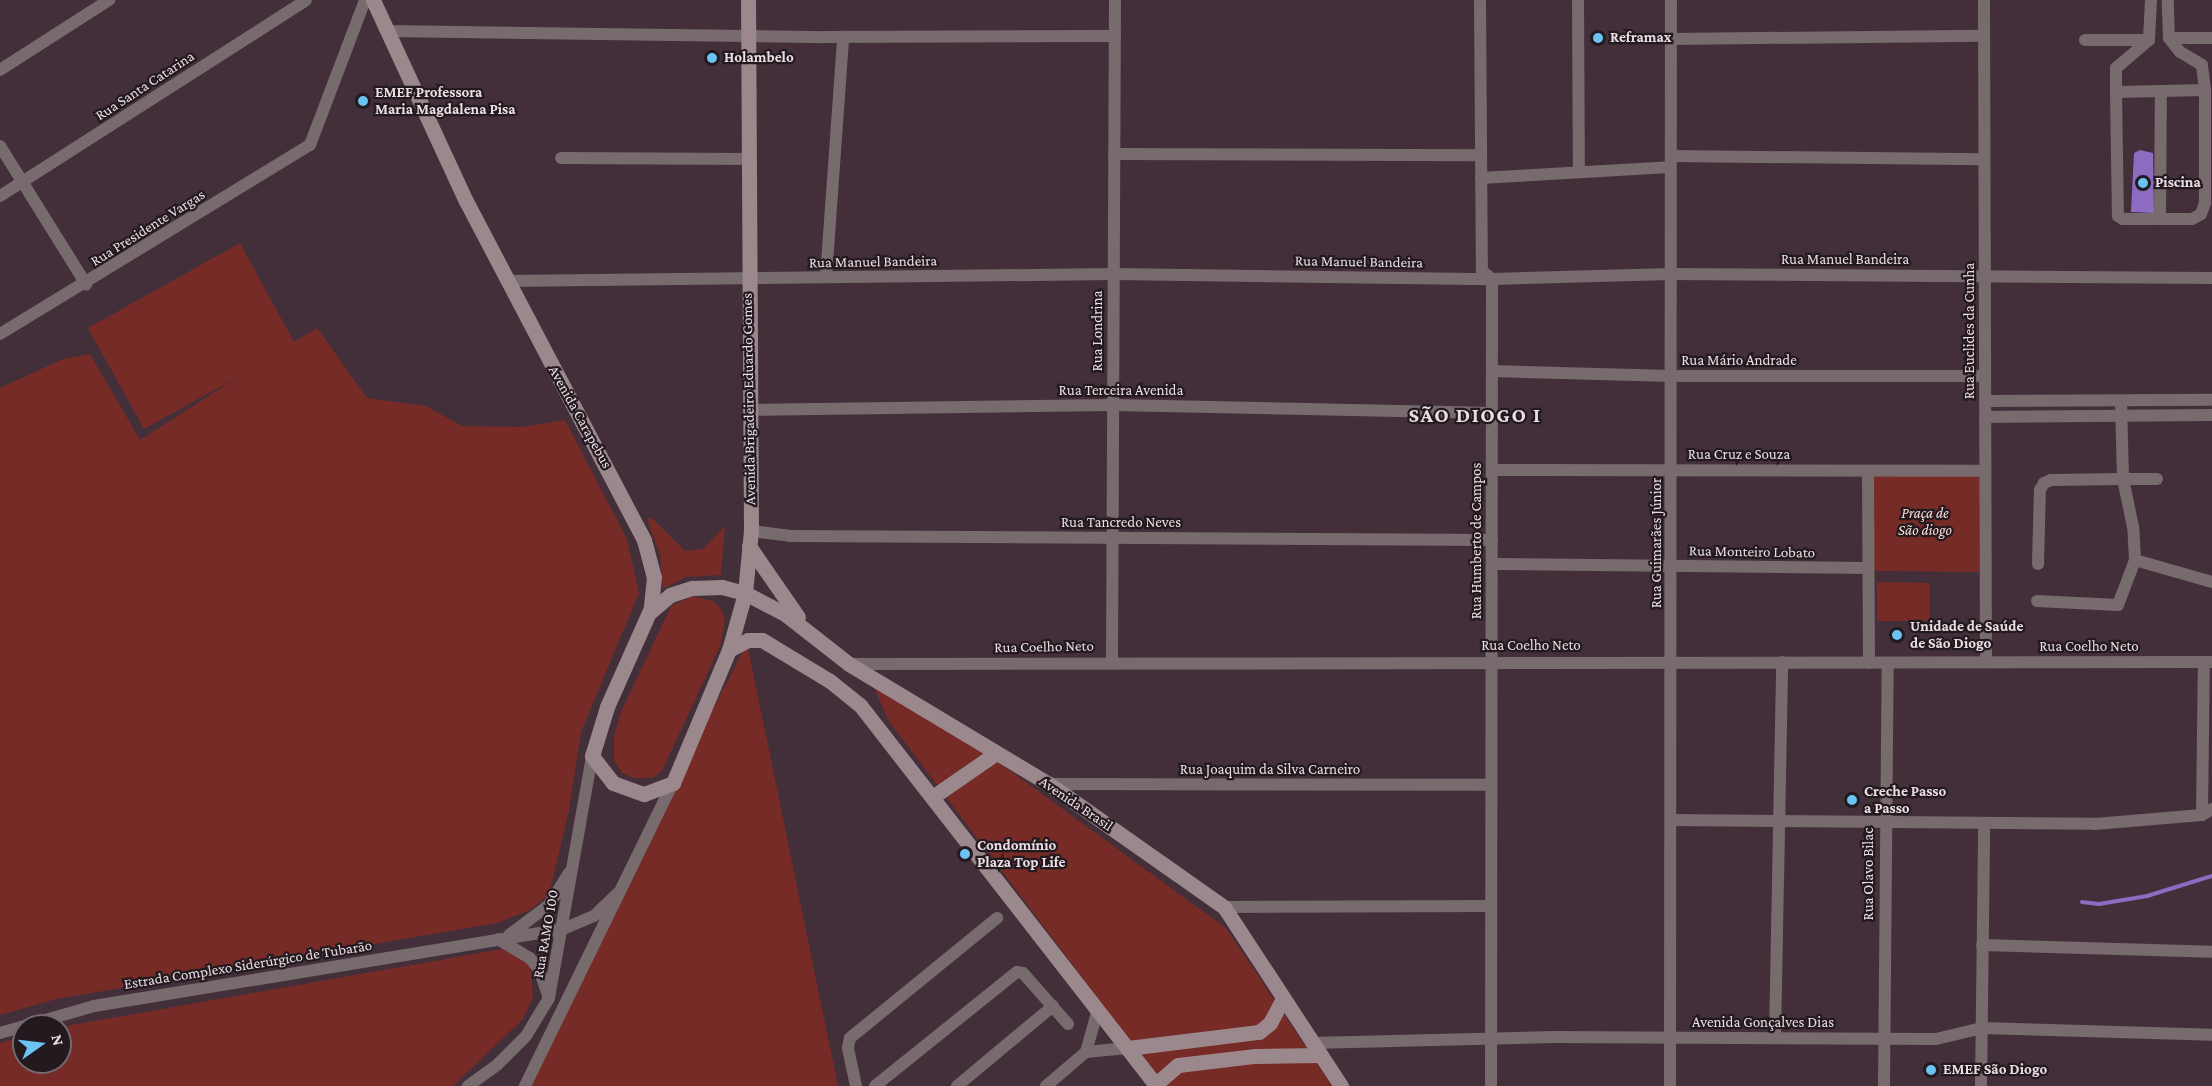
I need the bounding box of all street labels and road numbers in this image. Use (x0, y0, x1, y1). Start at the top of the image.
street label: Rua Santa Catarina (92, 47, 198, 125)
street label: Rua Presidente Vargas (87, 186, 209, 270)
street label: Rua Manuel Bandeira (1781, 251, 1909, 269)
street label: Rua Manuel Bandeira (809, 252, 937, 272)
street label: Rua Manuel Bandeira (1295, 252, 1423, 272)
street label: Rua Euclides da Cunha (1961, 263, 1979, 399)
street label: Rua Londrina (1089, 291, 1107, 371)
street label: Avenida Brigadeiro Eduardo Gomes (738, 293, 760, 505)
street label: Rua Mário Andrade (1681, 352, 1797, 370)
street label: Avenida Carapebus (544, 362, 616, 472)
street label: Rua Terceira Avenida (1059, 382, 1183, 400)
street label: Rua Cruz e Souza (1688, 446, 1790, 464)
street label: Rua Humberto de Campos (1468, 463, 1486, 619)
street label: Rua Guimarães Júnior (1648, 478, 1666, 608)
street label: Rua Tancredo Neves (1061, 514, 1181, 532)
street label: Rua Monteiro Lobato (1689, 542, 1815, 562)
street label: Rua Coelho Neto (994, 637, 1094, 657)
street label: Rua Coelho Neto (1481, 637, 1581, 655)
street label: Rua Coelho Neto (2039, 638, 2139, 656)
street label: Rua Joaquim da Silva Carneiro (1180, 761, 1360, 779)
street label: Avenida Brasil (1036, 773, 1116, 835)
street label: Rua Olavo Bilac (1860, 828, 1878, 920)
street label: Rua RAMO 100 (529, 888, 563, 980)
street label: Estrada Complexo Siderúrgico de Tubarão (123, 936, 373, 994)
street label: Avenida Gonçalves Dias (1692, 1014, 1834, 1032)

